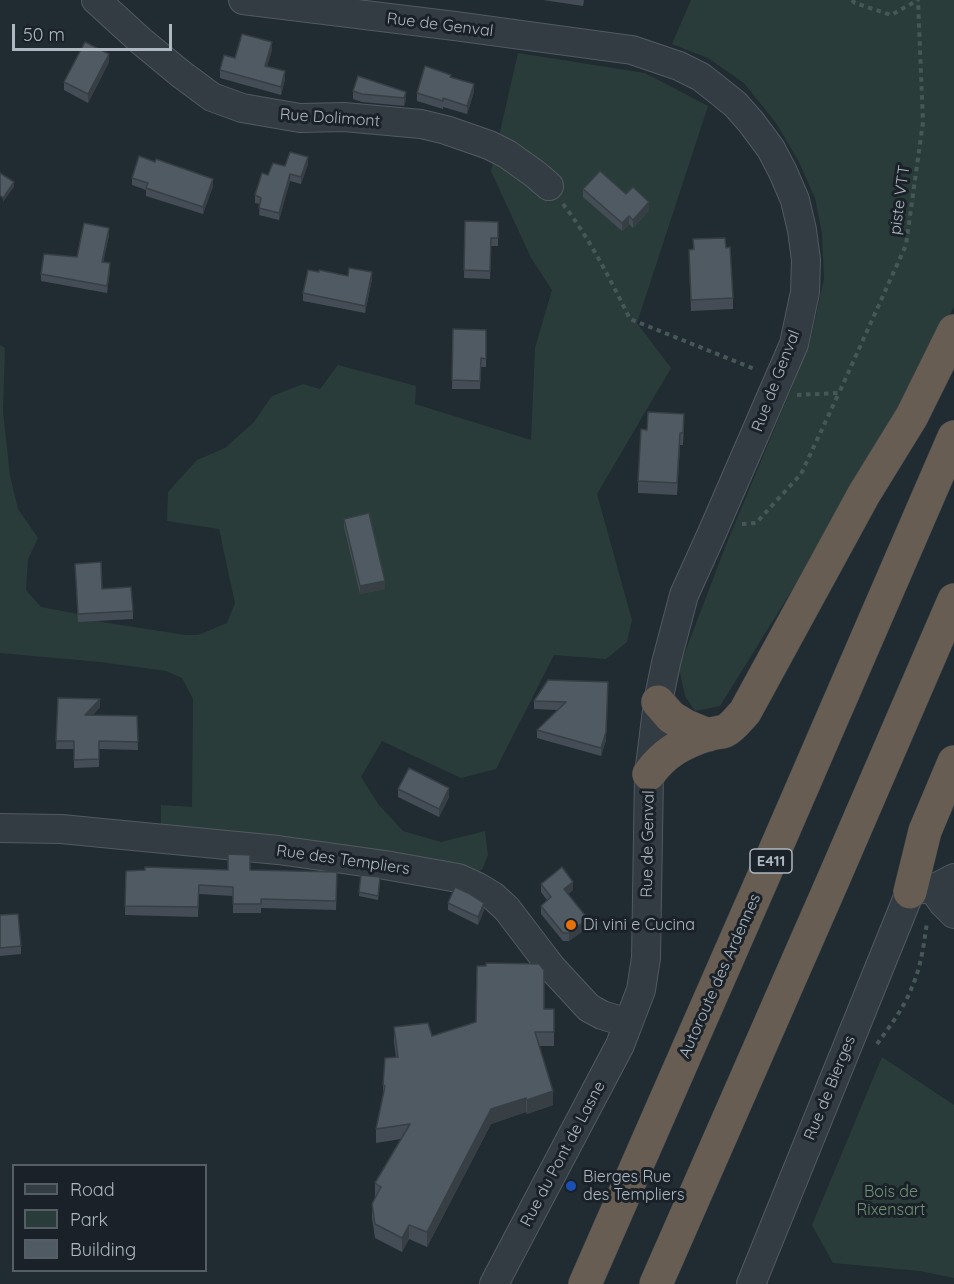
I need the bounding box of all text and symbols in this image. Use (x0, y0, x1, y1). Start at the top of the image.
street label: Rue de Genval (386, 9, 494, 41)
scale bar (15, 12, 176, 50)
text: 50 m (23, 23, 65, 46)
street label: Rue Dolimont (279, 105, 381, 131)
street label: piste VTT (886, 164, 914, 236)
street label: Rue de Genval (748, 327, 804, 435)
street label: Rue de Genval (637, 790, 659, 898)
street label: Rue des Templiers (275, 841, 411, 879)
road number: E411 (750, 849, 792, 873)
street label: Autoroute des Ardennes (675, 891, 765, 1061)
place label: Di vini e Cucina (583, 915, 695, 935)
marker: Di vini e Cucina (564, 918, 578, 932)
street label: Rue de Bierges (800, 1033, 860, 1143)
street label: Rue du Pont de Lasne (517, 1078, 609, 1230)
legend (12, 1164, 207, 1272)
place label: Bierges Rue des Templiers (583, 1167, 684, 1205)
text: Road (70, 1178, 115, 1201)
marker: Bierges Rue des Templiers (564, 1179, 578, 1193)
park label: Bois de Rixensart (857, 1182, 925, 1220)
text: Park (70, 1208, 108, 1231)
text: Building (70, 1238, 136, 1261)

